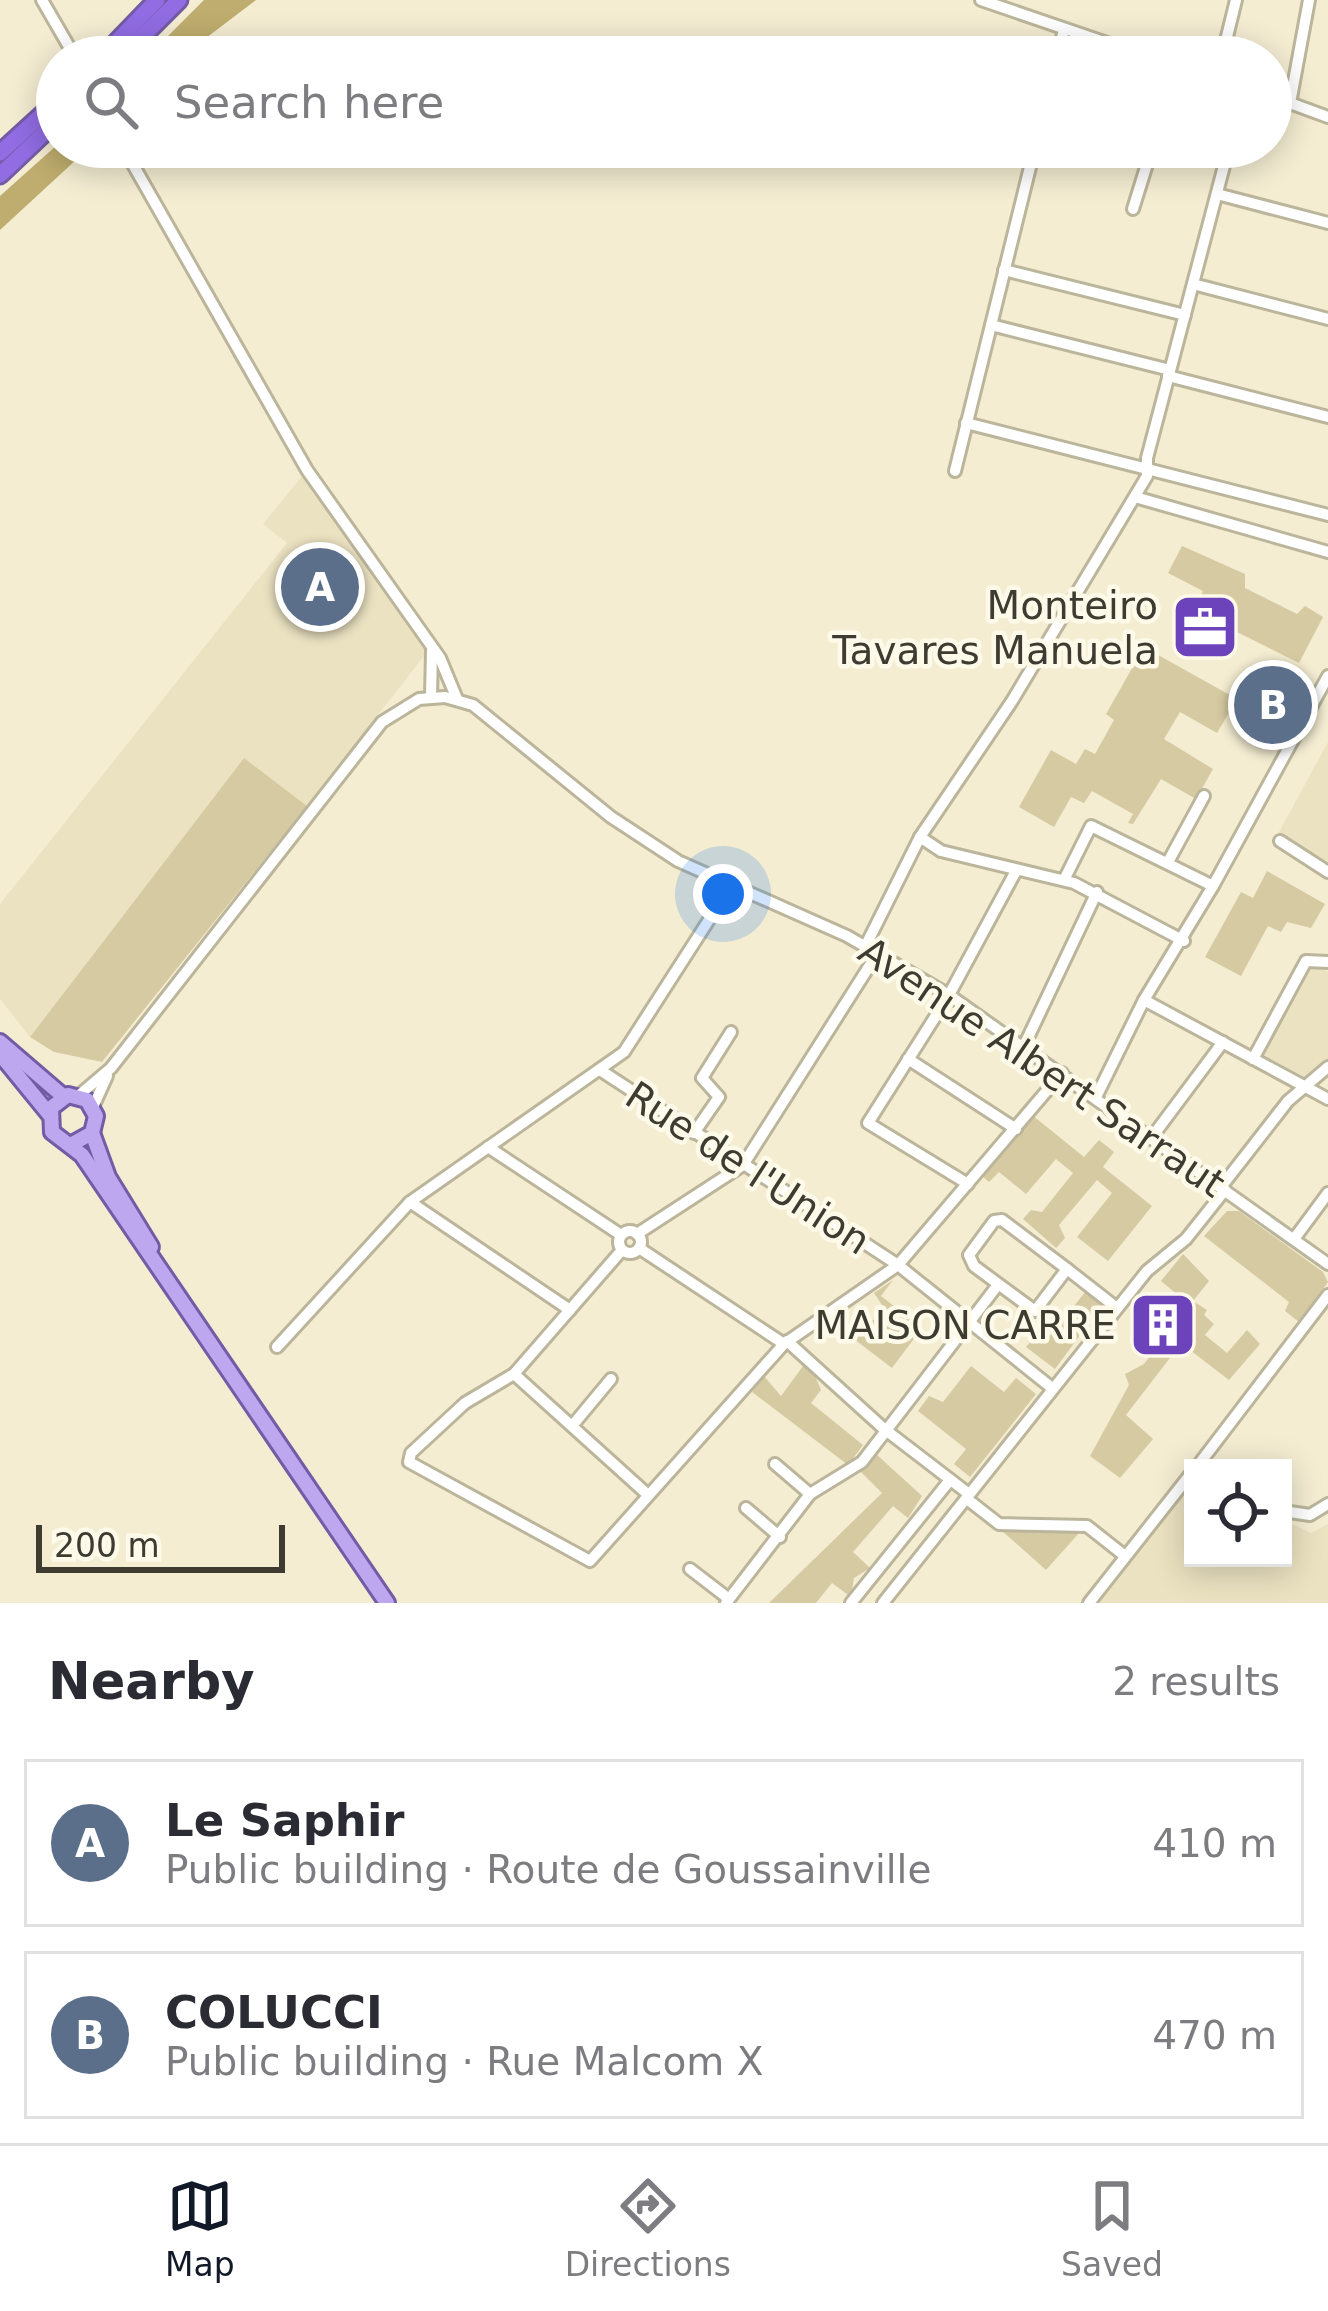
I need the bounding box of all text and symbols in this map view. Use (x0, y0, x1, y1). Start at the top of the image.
search box (36, 36, 1292, 168)
icon: search (78, 69, 144, 135)
text: Search here (174, 76, 444, 129)
pin: A (281, 542, 359, 632)
place label: Monteiro Tavares Manuela (831, 583, 1158, 673)
office icon: Monteiro Tavares Manuela (1170, 592, 1240, 662)
pin: B (1234, 660, 1312, 750)
your location (693, 864, 753, 924)
street label: Avenue Albert Sarraut (851, 928, 1233, 1206)
street label: Rue de l'Union (618, 1072, 878, 1264)
building icon: MAISON CARRE (1128, 1290, 1198, 1360)
place label: MAISON CARRE (814, 1303, 1116, 1348)
map controls (1184, 1459, 1292, 1567)
button: locate (1184, 1459, 1292, 1567)
scale bar (36, 1519, 285, 1572)
text: 200 m (54, 1526, 160, 1565)
text: Nearby (48, 1652, 255, 1711)
text: 2 results (1112, 1659, 1280, 1704)
text: Le Saphir (165, 1794, 405, 1847)
text: A (75, 1821, 105, 1866)
text: 410 m (1152, 1821, 1277, 1866)
text: Public building · Route de Goussainville (165, 1847, 931, 1892)
text: COLUCCI (165, 1986, 383, 2039)
text: B (75, 2013, 105, 2058)
text: 470 m (1152, 2013, 1277, 2058)
text: Public building · Rue Malcom X (165, 2039, 763, 2084)
tab: Map (165, 2173, 235, 2284)
tab: Directions (565, 2173, 731, 2284)
tab: Saved (1061, 2173, 1163, 2284)

